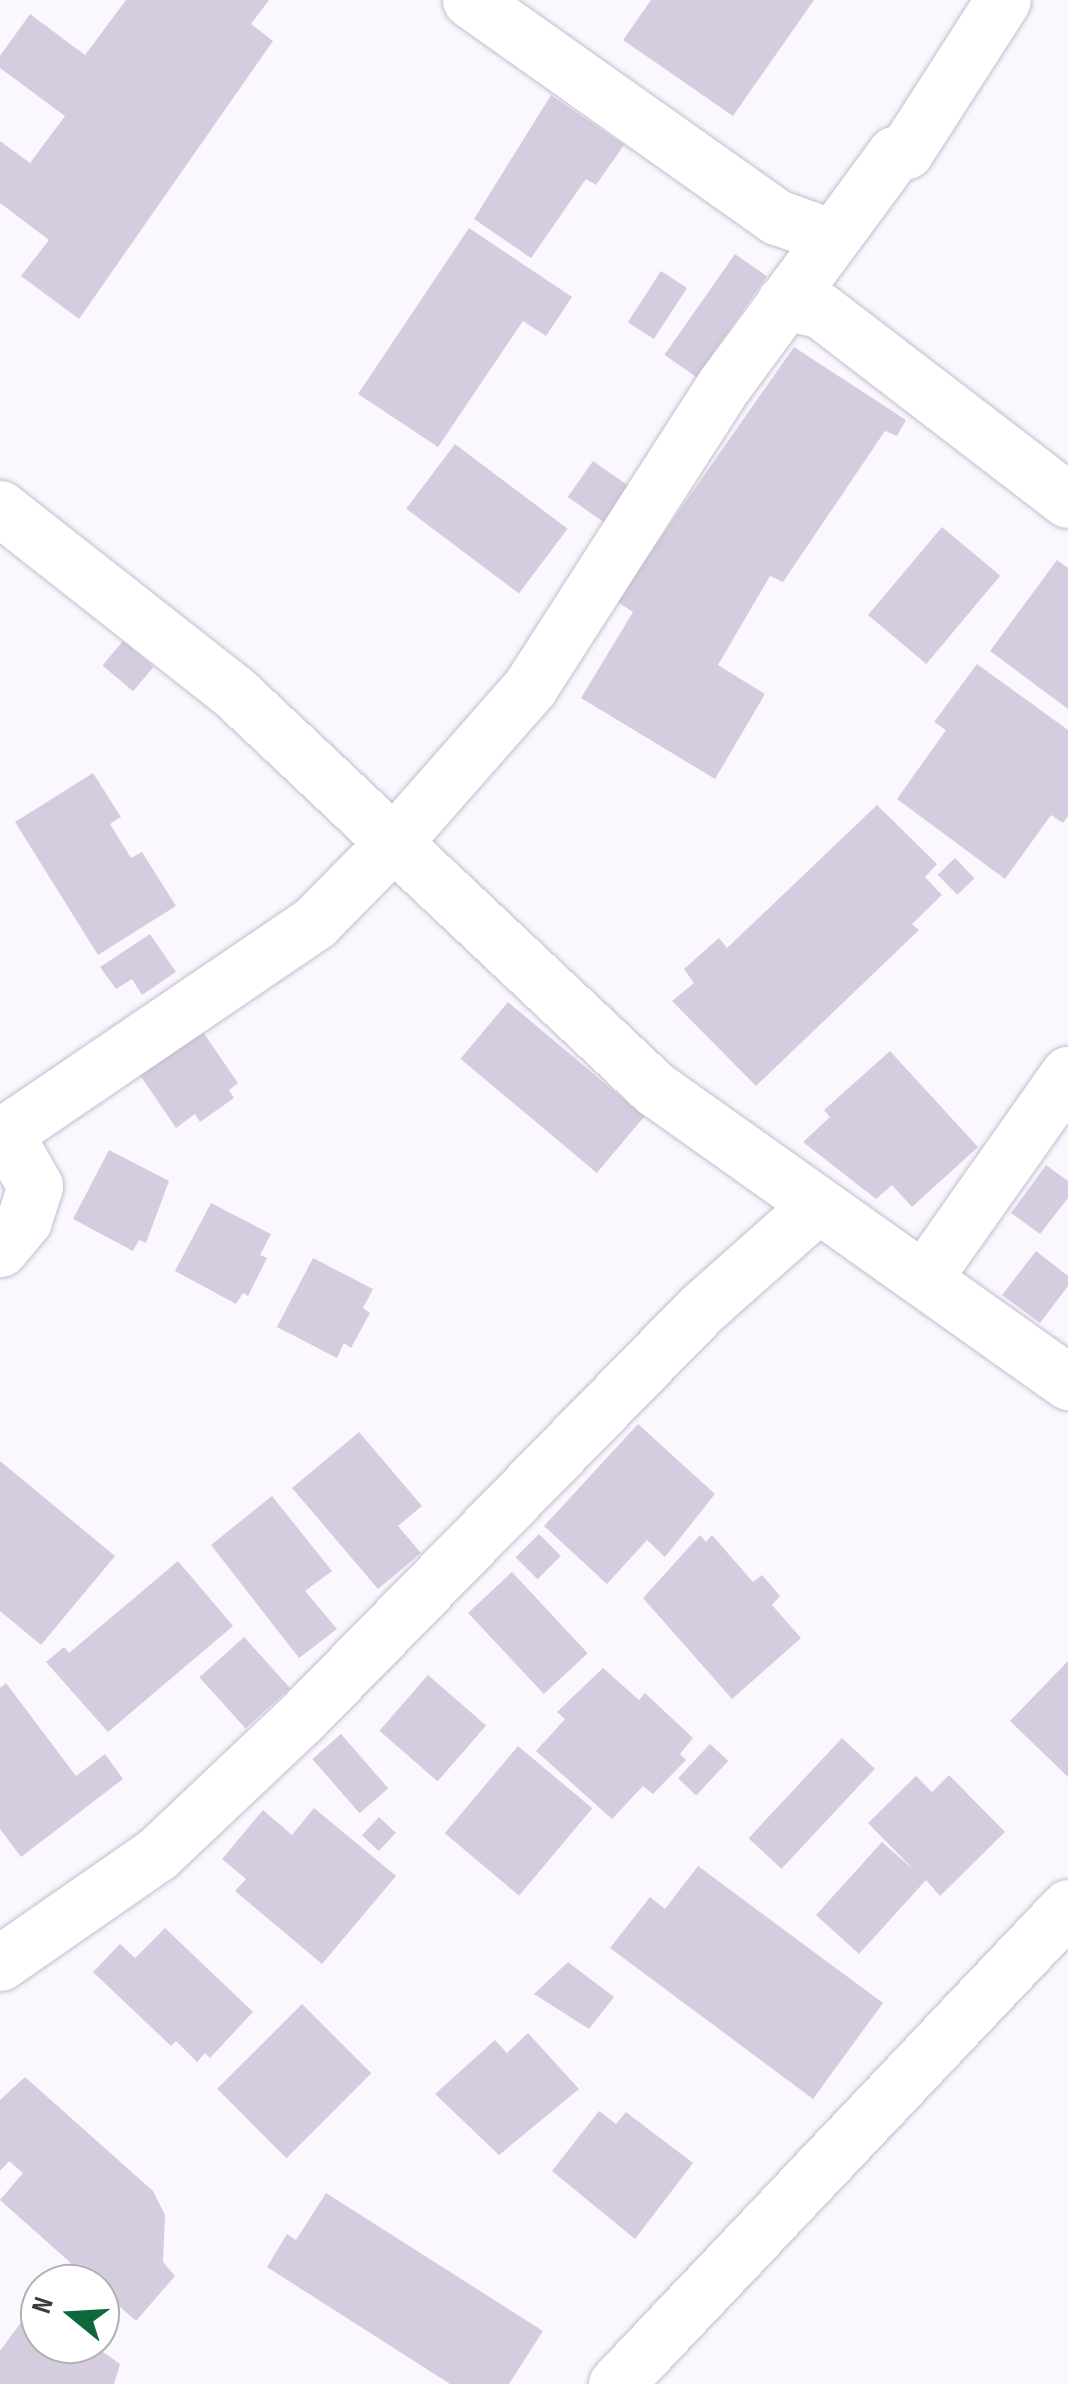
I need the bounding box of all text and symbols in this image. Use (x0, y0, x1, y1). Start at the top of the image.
north arrow (20, 2264, 120, 2364)
text: N (25, 2293, 61, 2317)

